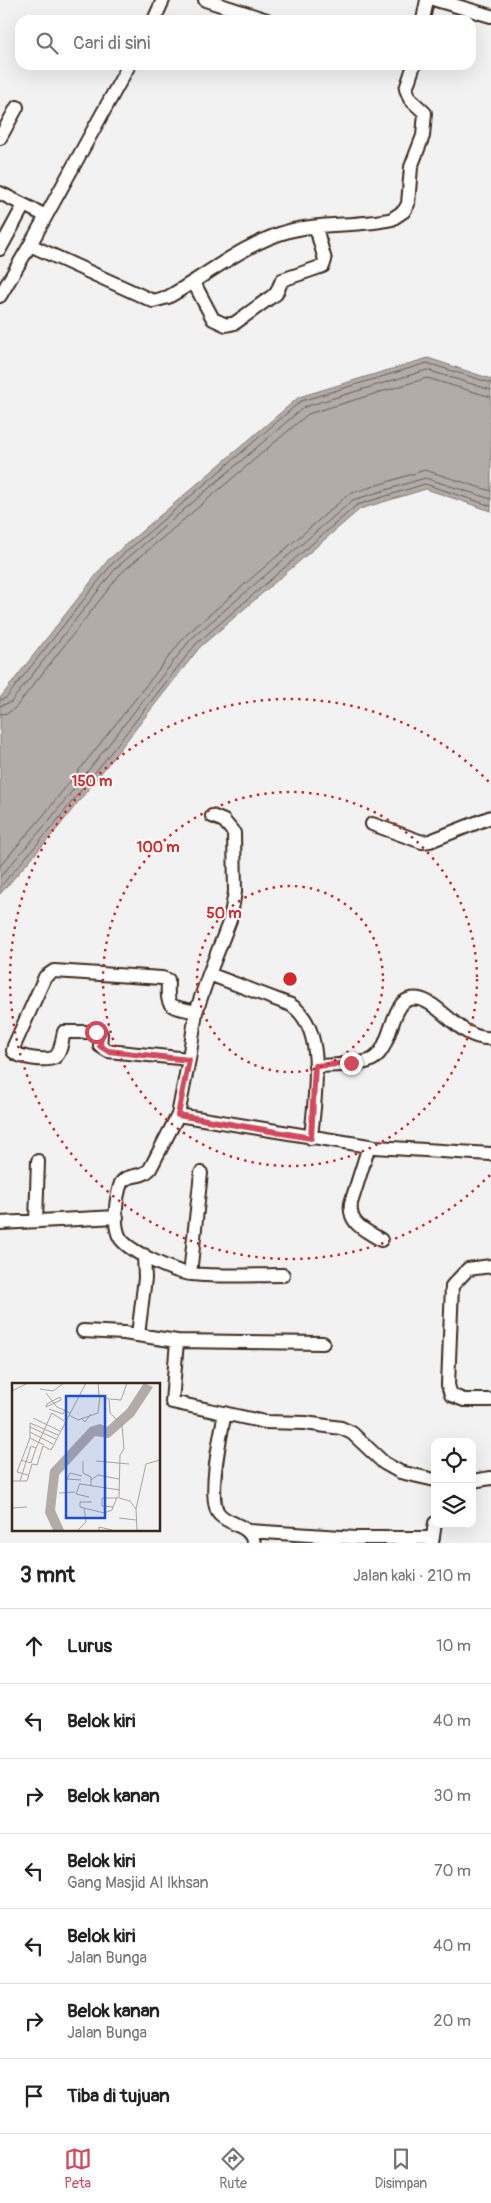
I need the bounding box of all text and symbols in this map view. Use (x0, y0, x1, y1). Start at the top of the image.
search box (15, 15, 476, 70)
icon: search (33, 29, 61, 57)
text: Cari di sini (73, 31, 150, 55)
text: 150 m (72, 772, 112, 791)
text: 100 m (137, 838, 179, 857)
text: 50 m (207, 904, 241, 923)
centre of rings (281, 970, 299, 988)
route start (85, 1021, 108, 1044)
route end (340, 1052, 363, 1075)
inset map (12, 1383, 160, 1530)
map controls (431, 1438, 476, 1528)
button: locate (431, 1438, 476, 1483)
button: layers (431, 1483, 476, 1528)
text: 3 mnt (20, 1562, 75, 1589)
text: Jalan kaki · 210 m (353, 1566, 471, 1586)
icon: ahead (20, 1632, 48, 1660)
text: Lurus (67, 1634, 112, 1658)
text: 10 m (436, 1636, 471, 1656)
icon: left (20, 1707, 48, 1735)
text: Belok kiri (67, 1709, 135, 1733)
text: 40 m (433, 1711, 471, 1731)
icon: right (20, 1782, 48, 1810)
text: Belok kanan (67, 1784, 160, 1808)
text: 30 m (433, 1786, 471, 1806)
text: Belok kiri (67, 1849, 135, 1873)
icon: left (20, 1857, 48, 1885)
text: 70 m (434, 1861, 471, 1881)
text: Gang Masjid Al Ikhsan (67, 1873, 209, 1893)
text: Belok kiri (67, 1924, 135, 1948)
icon: left (20, 1932, 48, 1960)
text: 40 m (433, 1936, 471, 1956)
text: Jalan Bunga (67, 1948, 147, 1968)
text: Belok kanan (67, 1999, 160, 2023)
icon: right (20, 2007, 48, 2035)
text: 20 m (433, 2011, 471, 2031)
text: Jalan Bunga (67, 2023, 147, 2043)
icon: arrive (20, 2082, 48, 2110)
text: Tiba di tujuan (67, 2084, 170, 2108)
tab: Peta (64, 2145, 92, 2192)
tab: Rute (219, 2145, 247, 2192)
tab: Disimpan (375, 2145, 427, 2192)

